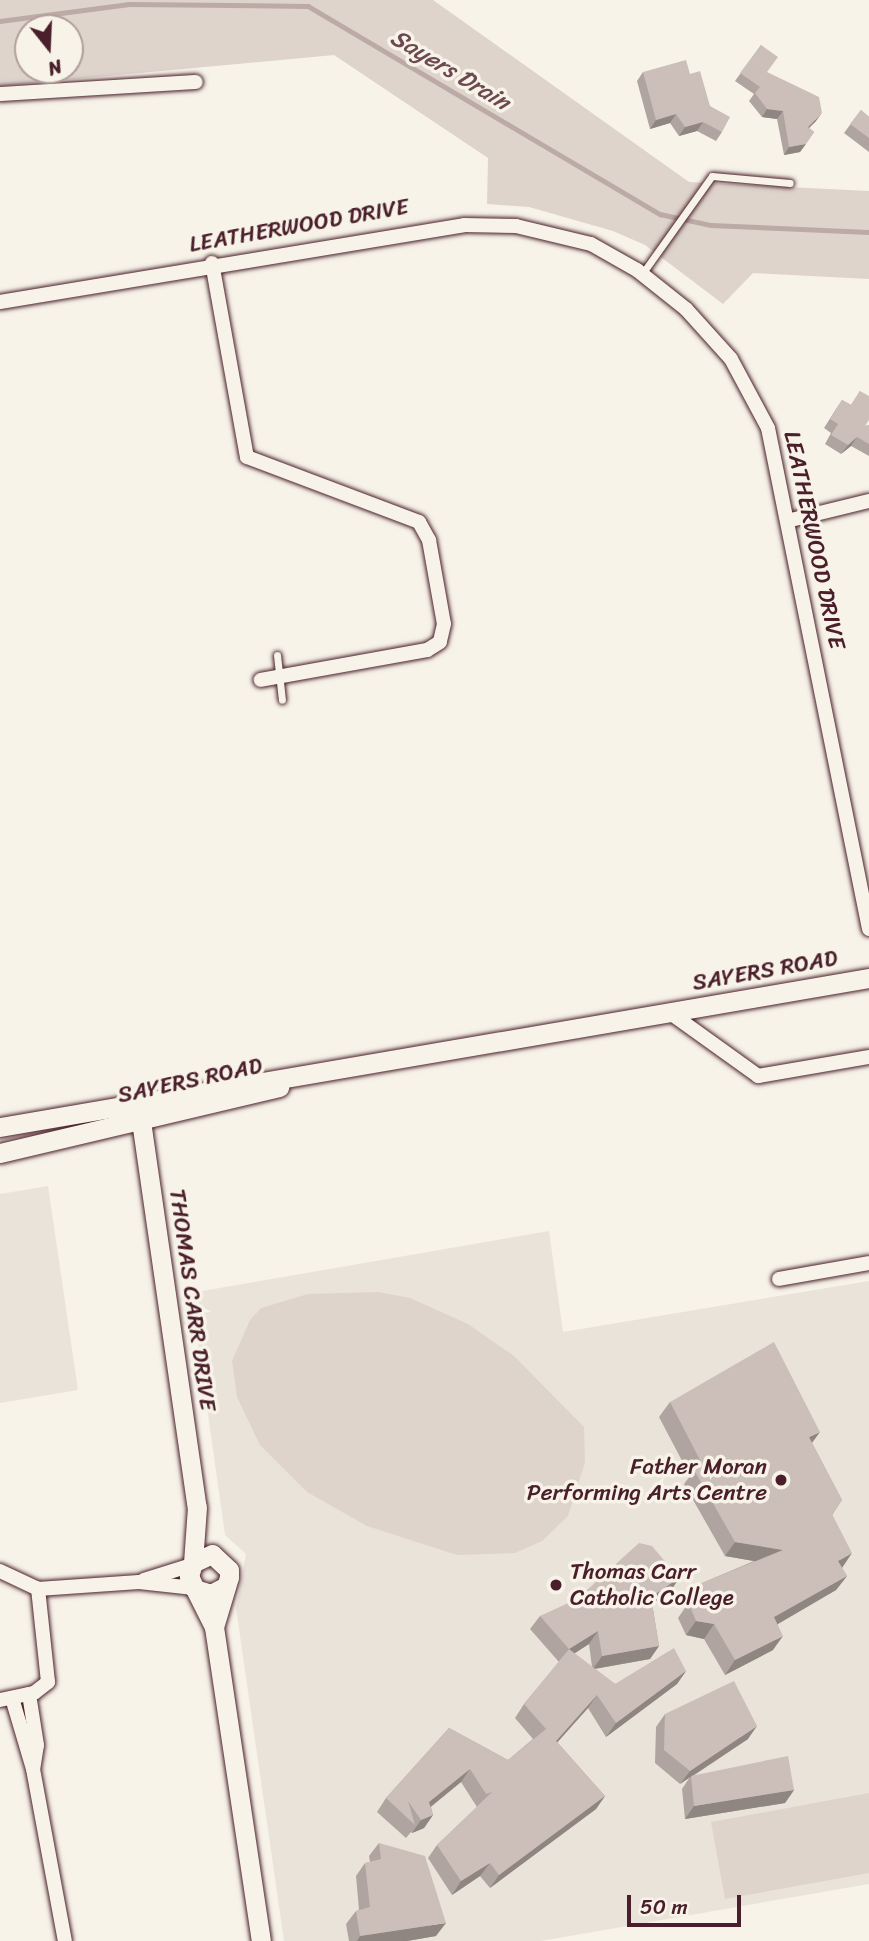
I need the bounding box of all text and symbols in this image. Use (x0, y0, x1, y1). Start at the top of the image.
north arrow (14, 14, 84, 84)
water label: Sayers Drain (385, 23, 515, 117)
text: N (44, 50, 66, 85)
street label: LEATHERWOOD DRIVE (186, 193, 412, 259)
street label: LEATHERWOOD DRIVE (777, 427, 851, 653)
street label: SAYERS ROAD (690, 945, 840, 997)
street label: SAYERS ROAD (115, 1052, 265, 1110)
street label: THOMAS CARR DRIVE (163, 1187, 221, 1413)
place label: Father Moran Performing Arts Centre (527, 1453, 767, 1507)
marker: Father Moran Performing Arts Centre (773, 1472, 789, 1488)
place label: Thomas Carr Catholic College (570, 1558, 734, 1612)
marker: Thomas Carr Catholic College (548, 1577, 564, 1593)
scale bar (631, 1882, 745, 1926)
text: 50 m (640, 1888, 688, 1926)

